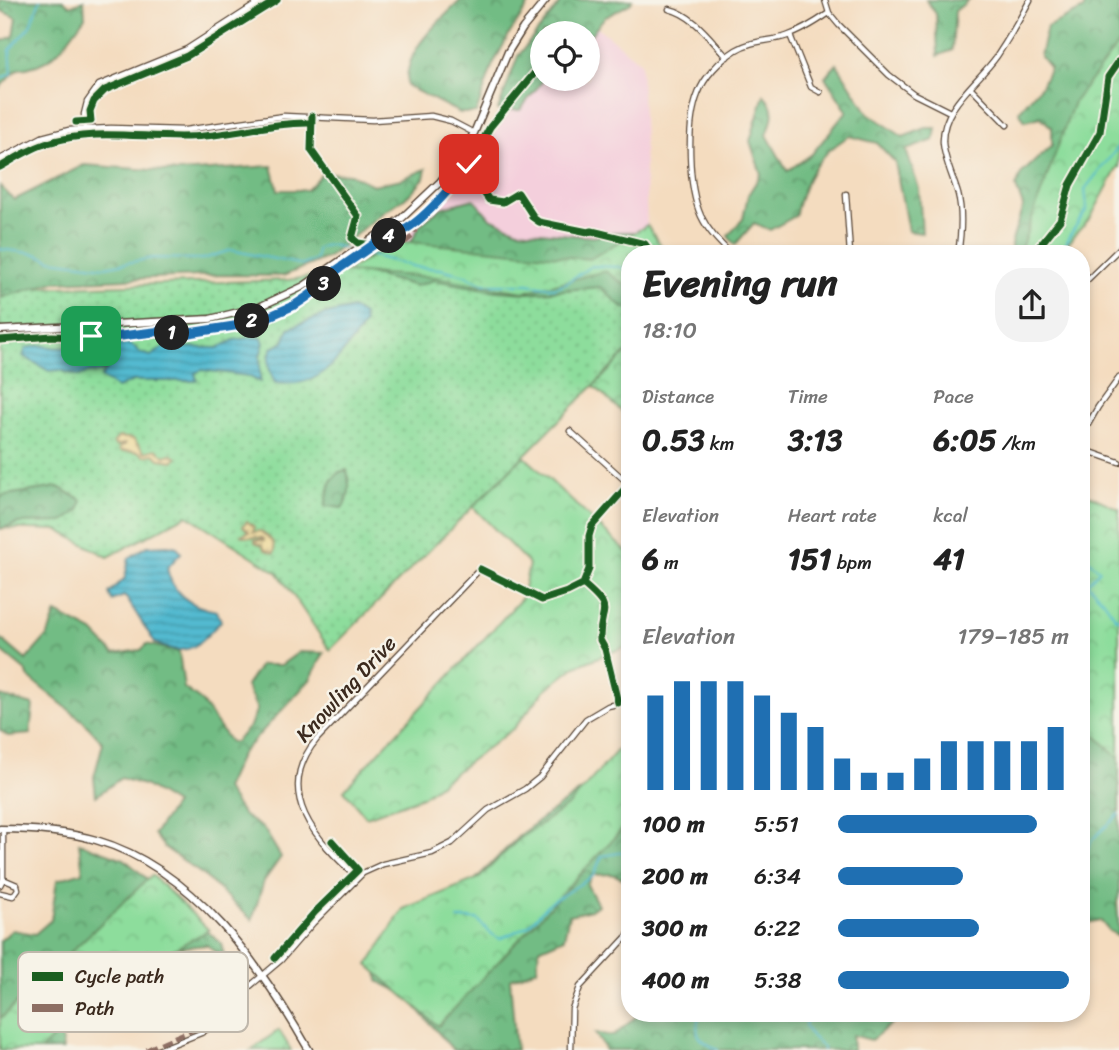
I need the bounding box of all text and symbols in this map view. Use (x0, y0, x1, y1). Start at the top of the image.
map controls (530, 21, 600, 91)
button: locate (530, 21, 600, 91)
pin (439, 134, 499, 194)
icon: check (450, 145, 488, 183)
pin: 4 (372, 218, 406, 254)
text: 4 (383, 219, 394, 252)
text: Evening run (642, 250, 838, 317)
pin: 3 (306, 266, 342, 302)
text: 3 (318, 267, 329, 300)
button: share (995, 268, 1069, 342)
pin: 2 (234, 304, 270, 338)
text: 2 (246, 304, 257, 337)
pin (61, 306, 121, 366)
text: 18:10 (642, 310, 697, 351)
pin: 1 (154, 316, 190, 350)
text: 1 (167, 316, 176, 349)
icon: arrive (72, 317, 110, 355)
text: Distance (642, 380, 714, 413)
text: Time (788, 380, 828, 413)
text: Pace (933, 380, 974, 413)
text: 0.53 (642, 413, 705, 467)
text: 3:13 (788, 413, 843, 467)
text: 6:05 (933, 413, 997, 467)
text: km (705, 427, 734, 460)
text: /km (997, 427, 1036, 460)
text: Elevation (642, 499, 719, 532)
text: Heart rate (788, 499, 877, 532)
text: kcal (933, 499, 968, 532)
text: 6 (642, 532, 659, 586)
text: 151 (788, 532, 832, 586)
text: 41 (933, 532, 965, 586)
text: m (659, 546, 679, 579)
text: bpm (832, 546, 872, 579)
text: Elevation (642, 616, 735, 657)
text: 179–185 m (957, 616, 1069, 657)
street label: Knowling Drive (286, 626, 406, 752)
text: 100 m (642, 804, 705, 845)
text: 5:51 (754, 804, 799, 845)
text: 200 m (642, 856, 708, 897)
text: 6:34 (754, 856, 801, 897)
text: 300 m (642, 908, 707, 949)
text: 6:22 (754, 908, 801, 949)
legend (18, 952, 248, 1032)
text: Cycle path (75, 960, 164, 993)
text: 400 m (642, 960, 709, 1001)
text: 5:38 (754, 960, 802, 1001)
text: Path (75, 992, 114, 1025)

